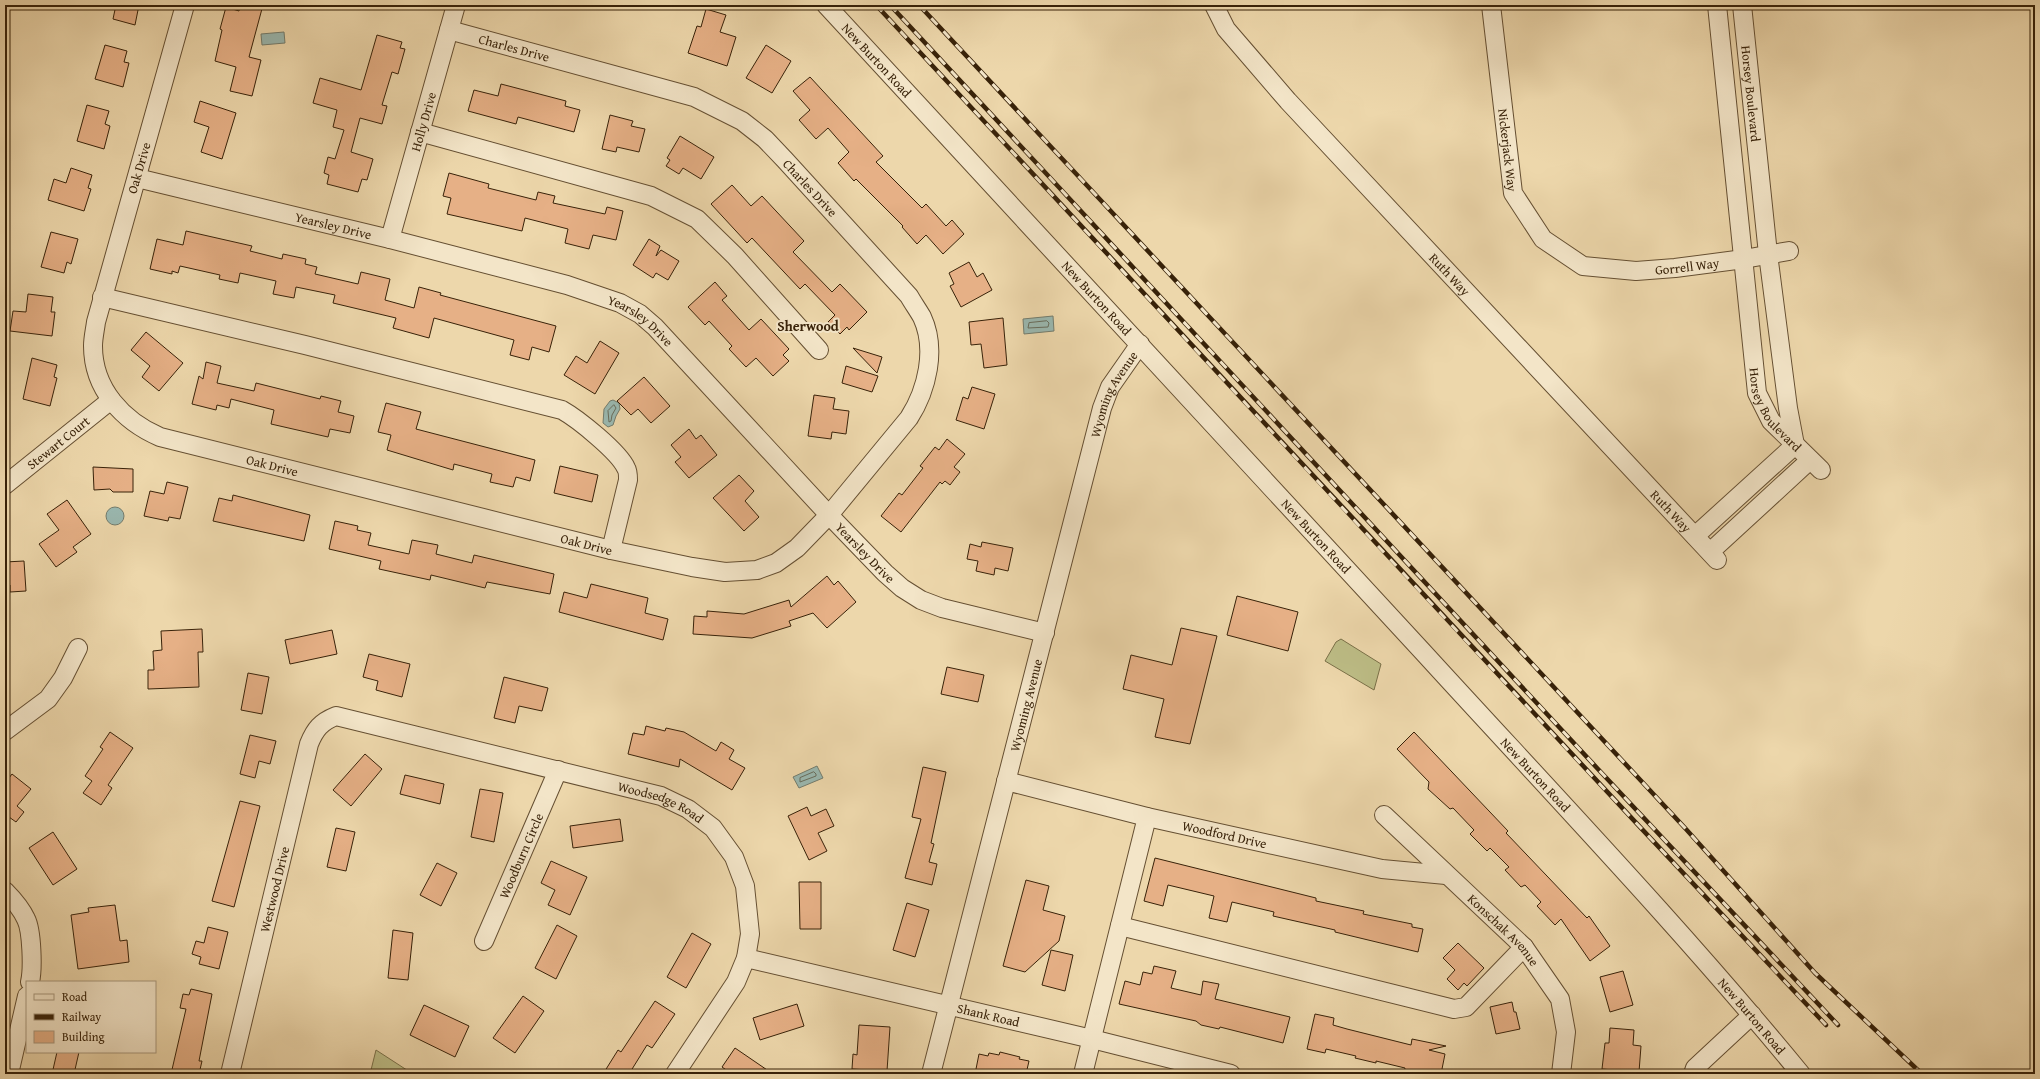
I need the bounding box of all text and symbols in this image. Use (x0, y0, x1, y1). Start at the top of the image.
street label: New Burton Road (838, 19, 916, 101)
street label: Charles Drive (476, 29, 552, 67)
street label: Horsey Boulevard (1737, 44, 1766, 143)
street label: Holly Drive (406, 90, 441, 154)
street label: Nickerjack Way (1494, 107, 1522, 193)
street label: Oak Drive (123, 140, 155, 196)
street label: Charles Drive (778, 155, 842, 221)
street label: Yearsley Drive (293, 207, 374, 244)
street label: Ruth Way (1425, 249, 1475, 300)
street label: Gorrell Way (1654, 253, 1721, 279)
street label: New Burton Road (1058, 256, 1136, 339)
street label: Yearsley Drive (605, 290, 678, 351)
district label: Sherwood (777, 316, 839, 336)
street label: Wyoming Avenue (1085, 347, 1142, 439)
street label: Horsey Boulevard (1745, 367, 1806, 456)
street label: Stewart Court (23, 411, 94, 474)
street label: Oak Drive (244, 450, 300, 481)
street label: Ruth Way (1646, 485, 1696, 537)
street label: New Burton Road (1277, 495, 1356, 577)
street label: Yearsley Drive (831, 518, 899, 587)
street label: Oak Drive (559, 528, 615, 560)
street label: Wyoming Avenue (1005, 657, 1047, 753)
street label: New Burton Road (1497, 733, 1575, 816)
street label: Woodsedge Road (616, 776, 708, 827)
street label: Woodburn Circle (494, 810, 548, 901)
street label: Woodford Drive (1181, 816, 1269, 853)
street label: Westwood Drive (255, 844, 294, 934)
street label: Konschak Avenue (1464, 889, 1544, 970)
street label: New Burton Road (1714, 974, 1790, 1058)
legend (26, 981, 156, 1053)
text: Road (62, 988, 88, 1005)
street label: Shank Road (955, 998, 1022, 1031)
text: Railway (62, 1008, 101, 1025)
text: Building (62, 1028, 105, 1045)

